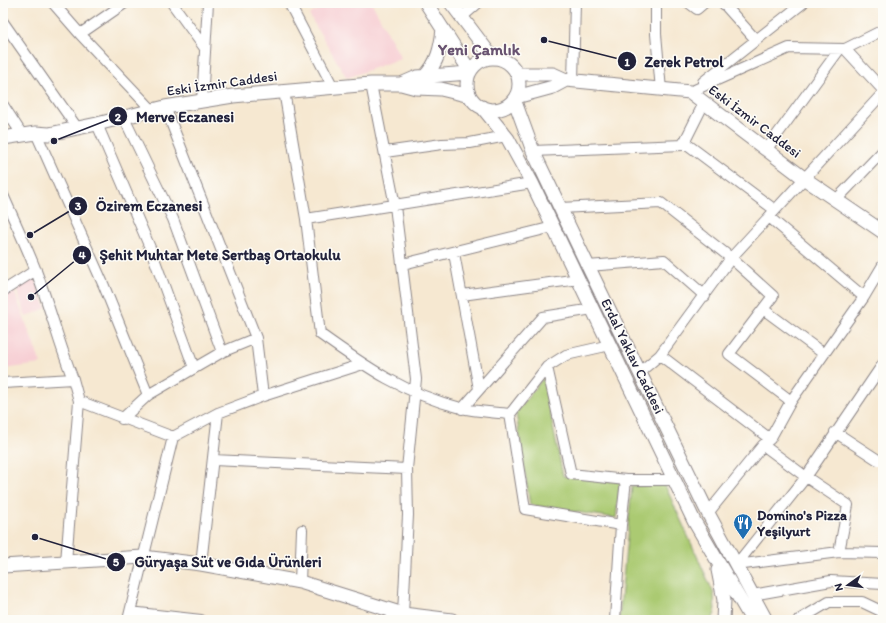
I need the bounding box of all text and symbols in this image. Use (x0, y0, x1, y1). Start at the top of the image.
district label: Yeni Çamlık (437, 40, 521, 60)
callout: Zerek Petrol (617, 48, 731, 75)
text: Zerek Petrol (644, 53, 724, 71)
text: 1 (624, 55, 630, 69)
street label: Eski İzmir Caddesi (166, 67, 278, 100)
street label: Eski İzmir Caddesi (705, 81, 804, 162)
callout: Merve Eczanesi (108, 103, 242, 130)
text: Merve Eczanesi (136, 108, 234, 126)
text: 2 (115, 110, 122, 124)
callout: Özirem Eczanesi (68, 192, 210, 219)
text: Özirem Eczanesi (96, 197, 202, 215)
text: 3 (75, 199, 82, 213)
callout: Şehit Muhtar Mete Sertbaş Ortaokulu (72, 241, 349, 268)
text: Şehit Muhtar Mete Sertbaş Ortaokulu (99, 246, 341, 265)
text: 4 (78, 248, 86, 262)
street label: Erdal Yaklav Caddesi (597, 296, 668, 417)
place label: Domino's Pizza Yeşilyurt (756, 507, 847, 540)
restaurant icon: Domino's Pizza Yeşilyurt (732, 512, 754, 540)
callout: Güryaşa Süt ve Gıda Ürünleri (106, 548, 330, 575)
text: Güryaşa Süt ve Gıda Ürünleri (134, 553, 322, 572)
text: 5 (113, 555, 120, 569)
north arrow (828, 565, 868, 605)
text: N (832, 582, 846, 592)

